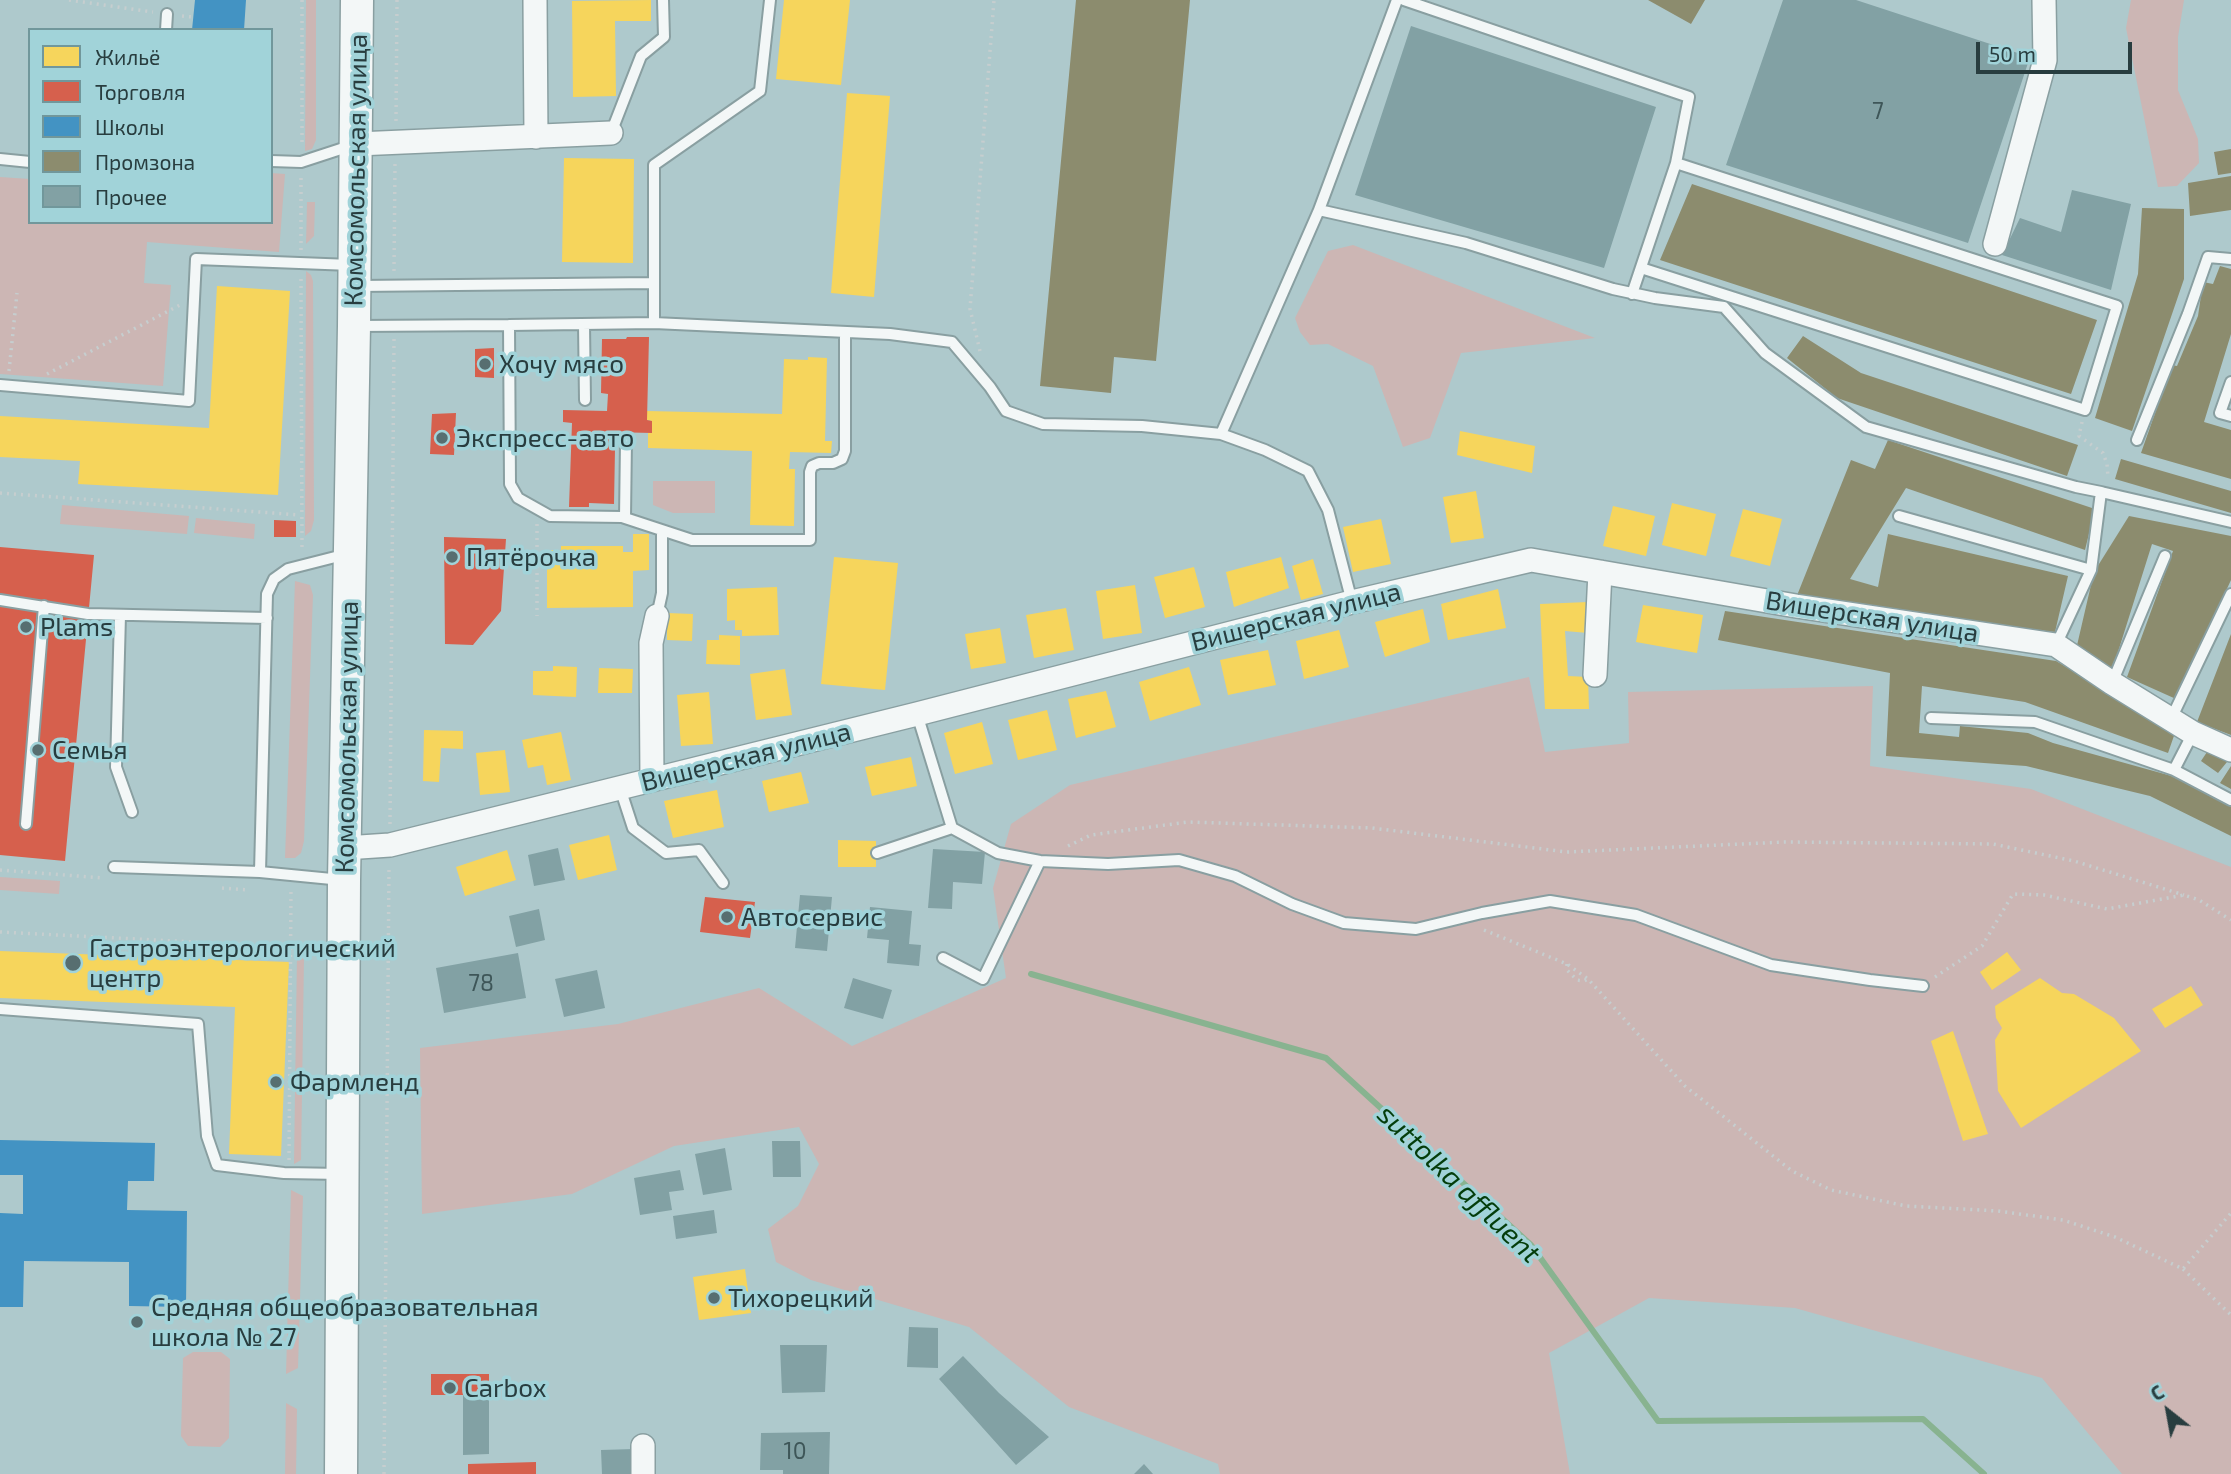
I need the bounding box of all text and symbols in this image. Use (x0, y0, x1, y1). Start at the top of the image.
legend (28, 28, 273, 224)
scale bar (1979, 28, 2135, 72)
street label: Комсомольская улица (338, 33, 374, 307)
text: 50 m (1989, 41, 2036, 66)
text: Жильё (95, 44, 160, 69)
text: Торговля (95, 79, 185, 104)
house number: 7 (1872, 97, 1884, 125)
text: Школы (95, 114, 164, 139)
text: Промзона (95, 149, 195, 174)
text: Прочее (95, 184, 167, 209)
place label: Хочу мясо (499, 348, 624, 380)
marker: Хочу мясо (477, 356, 493, 372)
place label: Экспресс-авто (456, 422, 634, 454)
marker: Экспресс-авто (434, 430, 450, 446)
place label: Пятёрочка (466, 541, 596, 573)
marker: Пятёрочка (444, 549, 460, 565)
street label: Вишерская улица (1188, 576, 1404, 658)
street label: Вишерская улица (1763, 585, 1981, 649)
street label: Комсомольская улица (329, 600, 365, 874)
place label: Plams (40, 611, 113, 643)
marker: Plams (18, 619, 34, 635)
street label: Вишерская улица (638, 716, 854, 798)
place label: Семья (52, 734, 128, 766)
marker: Семья (30, 742, 46, 758)
place label: Автосервис (741, 901, 883, 933)
marker: Автосервис (719, 909, 735, 925)
place label: Гастроэнтерологический центр (89, 932, 396, 993)
marker: Гастроэнтерологический центр (63, 953, 83, 973)
house number: 78 (468, 969, 494, 997)
place label: Фармленд (290, 1066, 419, 1098)
marker: Фармленд (268, 1074, 284, 1090)
water label: suttolka affluent (1371, 1098, 1547, 1270)
place label: Тихорецкий (728, 1282, 874, 1314)
marker: Тихорецкий (706, 1290, 722, 1306)
place label: Средняя общеобразовательная школа № 27 (151, 1291, 539, 1352)
marker: Средняя общеобразовательная школа № 27 (129, 1314, 145, 1330)
place label: Carbox (464, 1372, 547, 1404)
north arrow (2133, 1376, 2203, 1446)
marker: Carbox (442, 1380, 458, 1396)
text: С (2146, 1380, 2168, 1405)
house number: 10 (783, 1437, 807, 1465)

